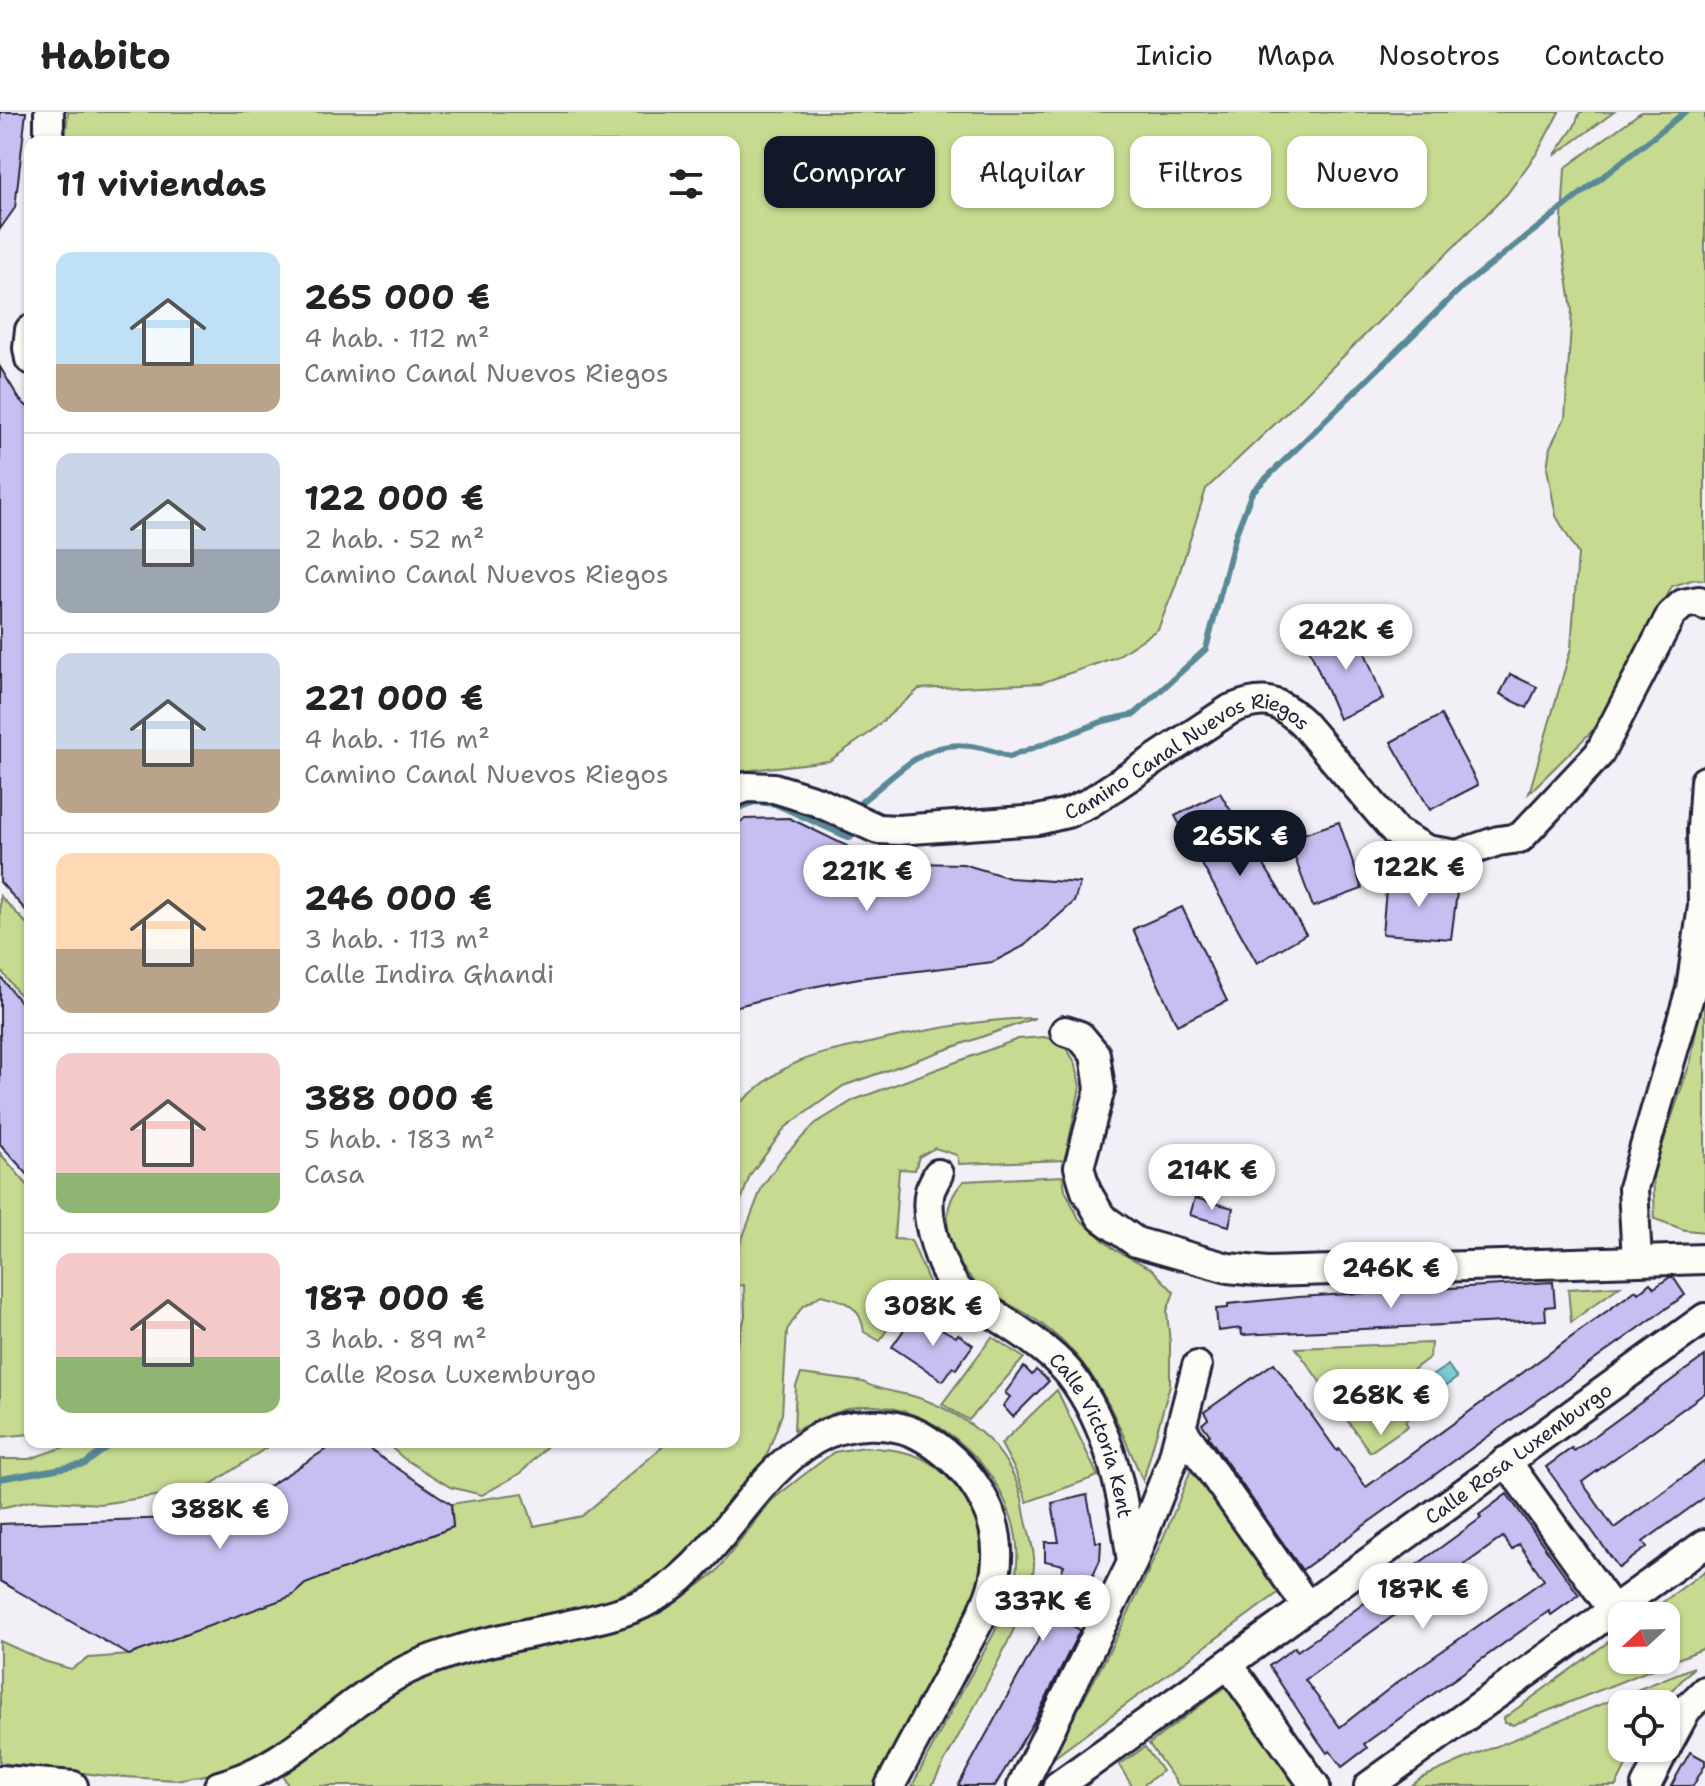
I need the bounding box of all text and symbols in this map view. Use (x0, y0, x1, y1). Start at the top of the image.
text: Habito (40, 30, 171, 81)
text: Inicio (1136, 36, 1213, 74)
text: Mapa (1257, 36, 1334, 74)
text: Nosotros (1378, 36, 1500, 74)
text: Contacto (1544, 36, 1665, 74)
chip: Comprar (764, 136, 935, 208)
chip: Alquilar (951, 136, 1114, 208)
chip: Filtros (1130, 136, 1271, 208)
chip: Nuevo (1287, 136, 1427, 208)
text: 11 viviendas (56, 161, 267, 207)
icon: filters (664, 162, 708, 206)
text: 265 000 € (304, 274, 490, 320)
icon: home (120, 284, 216, 380)
text: 4 hab. · 112 m² (304, 320, 490, 355)
text: Camino Canal Nuevos Riegos (304, 355, 669, 390)
text: 122 000 € (304, 475, 484, 521)
icon: home (120, 485, 216, 581)
text: 2 hab. · 52 m² (304, 521, 485, 556)
text: Camino Canal Nuevos Riegos (304, 556, 669, 591)
pin: 242K € (1281, 604, 1411, 672)
text: 242K € (1298, 612, 1395, 647)
text: 221 000 € (304, 675, 484, 721)
icon: home (120, 685, 216, 781)
street label: Camino Canal Nuevos Riegos (1060, 688, 1316, 825)
text: 4 hab. · 116 m² (304, 721, 490, 756)
text: Camino Canal Nuevos Riegos (304, 756, 669, 791)
pin: 265K € (1175, 810, 1305, 878)
text: 265K € (1192, 818, 1288, 853)
pin: 122K € (1354, 841, 1484, 909)
pin: 221K € (802, 845, 932, 913)
text: 122K € (1373, 849, 1465, 884)
text: 221K € (821, 853, 913, 888)
text: 246 000 € (304, 875, 492, 921)
icon: home (120, 885, 216, 981)
text: 3 hab. · 113 m² (304, 921, 490, 956)
text: Calle Indira Ghandi (304, 956, 554, 991)
text: 388 000 € (304, 1075, 494, 1121)
icon: home (120, 1085, 216, 1181)
text: 5 hab. · 183 m² (304, 1121, 495, 1156)
pin: 214K € (1147, 1144, 1277, 1212)
text: 214K € (1166, 1152, 1258, 1187)
text: Casa (304, 1156, 364, 1191)
pin: 246K € (1326, 1242, 1456, 1310)
text: 246K € (1342, 1250, 1440, 1285)
text: 187 000 € (304, 1275, 485, 1321)
pin: 308K € (868, 1280, 998, 1348)
icon: home (120, 1285, 216, 1381)
text: 308K € (883, 1288, 983, 1323)
text: 3 hab. · 89 m² (304, 1321, 487, 1356)
street label: Calle Victoria Kent (1044, 1347, 1138, 1520)
text: Calle Rosa Luxemburgo (304, 1356, 596, 1391)
pin: 268K € (1316, 1369, 1446, 1437)
text: 268K € (1332, 1377, 1430, 1412)
street label: Calle Rosa Luxemburgo (1420, 1377, 1617, 1530)
pin: 388K € (155, 1483, 285, 1551)
text: 388K € (170, 1491, 270, 1526)
pin: 187K € (1358, 1563, 1488, 1631)
text: 187K € (1377, 1571, 1469, 1606)
pin: 337K € (978, 1575, 1108, 1643)
text: 337K € (994, 1583, 1092, 1618)
north arrow (1608, 1602, 1680, 1674)
map controls (1608, 1602, 1680, 1762)
button: locate (1608, 1690, 1680, 1762)

